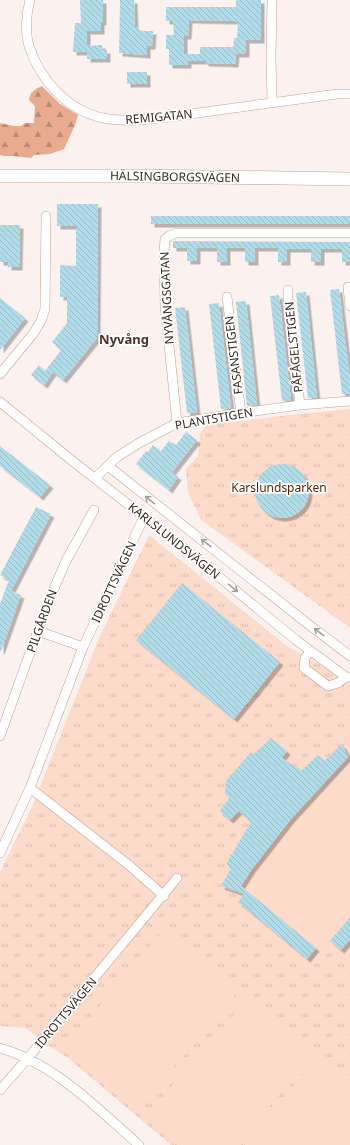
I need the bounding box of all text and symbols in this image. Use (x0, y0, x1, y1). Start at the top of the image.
street label: REMIGATAN (125, 105, 193, 128)
street label: HÄLSINGBORGSVÄGEN (110, 167, 240, 186)
street label: NYVÅNGSGATAN (156, 251, 177, 345)
street label: PÅFÅGELSTIGEN (280, 301, 307, 393)
street label: FASANSTIGEN (220, 315, 247, 395)
district label: Nyvång (99, 330, 149, 348)
street label: PLANTSTIGEN (174, 403, 254, 434)
park label: Karslundsparken (231, 479, 327, 496)
one-way arrow (145, 495, 156, 504)
street label: KARLSLUNDSVÄGEN (125, 498, 224, 583)
street label: IDROTTSVÄGEN (87, 538, 140, 625)
one-way arrow (200, 539, 211, 548)
one-way arrow (227, 584, 238, 593)
street label: PILGÅRDEN (22, 587, 61, 655)
one-way arrow (313, 628, 324, 637)
street label: IDROTTSVÄGEN (31, 973, 100, 1052)

